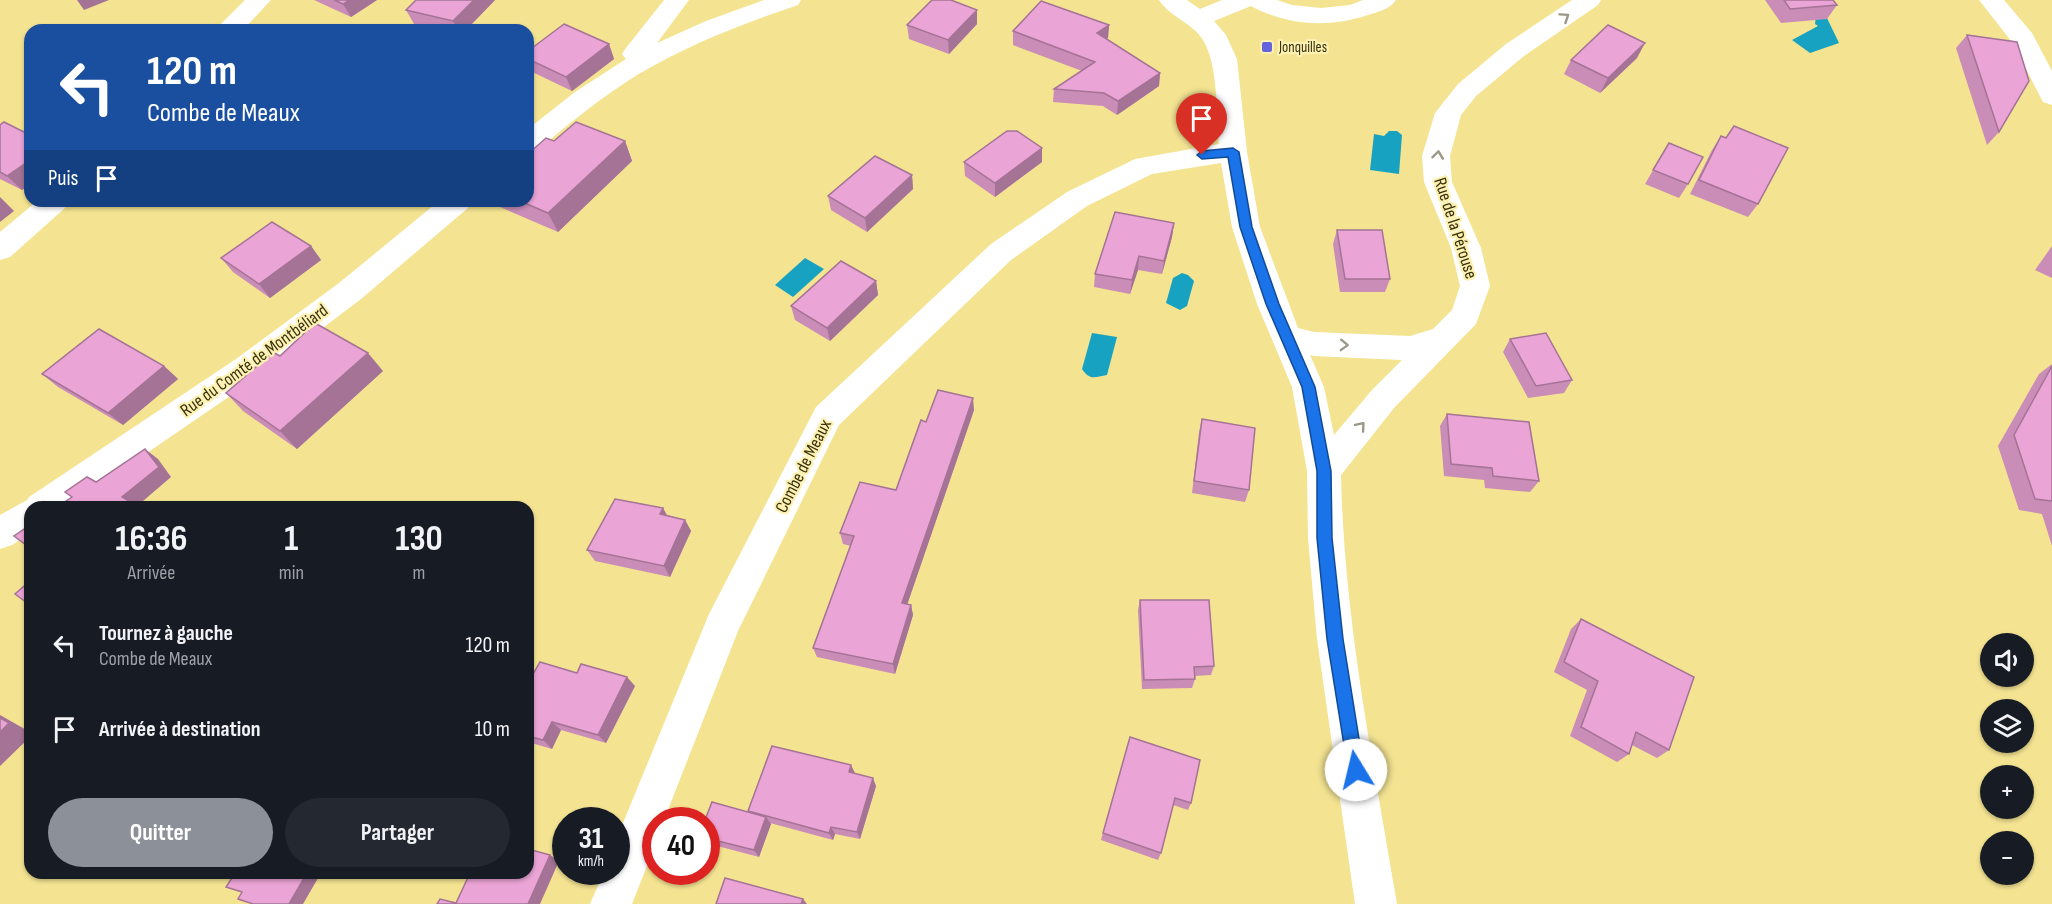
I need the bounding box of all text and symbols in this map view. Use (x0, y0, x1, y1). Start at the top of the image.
one-way arrow (1558, 13, 1569, 24)
place label: Jonquilles (1278, 38, 1327, 57)
marker: Jonquilles (1260, 40, 1274, 54)
text: 120 m (147, 46, 237, 97)
icon: left (48, 48, 126, 126)
pin (1176, 93, 1227, 155)
text: Combe de Meaux (147, 97, 300, 129)
icon: arrive (1185, 102, 1218, 135)
one-way arrow (1431, 150, 1444, 159)
icon: arrive (90, 162, 123, 195)
text: Puis (48, 165, 78, 192)
street label: Rue de la Pérouse (1429, 175, 1482, 281)
street label: Rue du Comté de Montbéliard (176, 300, 332, 421)
one-way arrow (1340, 339, 1349, 352)
street label: Combe de Meaux (771, 416, 836, 516)
one-way arrow (1354, 421, 1365, 432)
text: 16:36 (115, 518, 188, 561)
text: 1 (284, 518, 298, 561)
text: 130 (395, 518, 443, 561)
text: Arrivée (128, 561, 175, 585)
text: min (279, 561, 304, 585)
text: m (413, 561, 425, 585)
text: Tournez à gauche (99, 620, 233, 647)
icon: left (48, 629, 81, 662)
text: 120 m (466, 632, 510, 659)
map controls (1980, 633, 2034, 885)
button: sound (1980, 633, 2034, 687)
text: Combe de Meaux (99, 647, 212, 671)
button: layers (1980, 699, 2034, 753)
icon: arrive (48, 713, 81, 746)
text: Arrivée à destination (99, 716, 261, 743)
text: 10 m (475, 716, 510, 743)
position arrow (1324, 738, 1388, 802)
button: + (1980, 765, 2034, 819)
button: Quitter (48, 798, 273, 867)
button: Partager (285, 798, 510, 867)
speed limit sign: 40 (642, 807, 720, 885)
text: 31 (578, 821, 604, 857)
button: − (1980, 831, 2034, 885)
text: km/h (578, 852, 604, 871)

